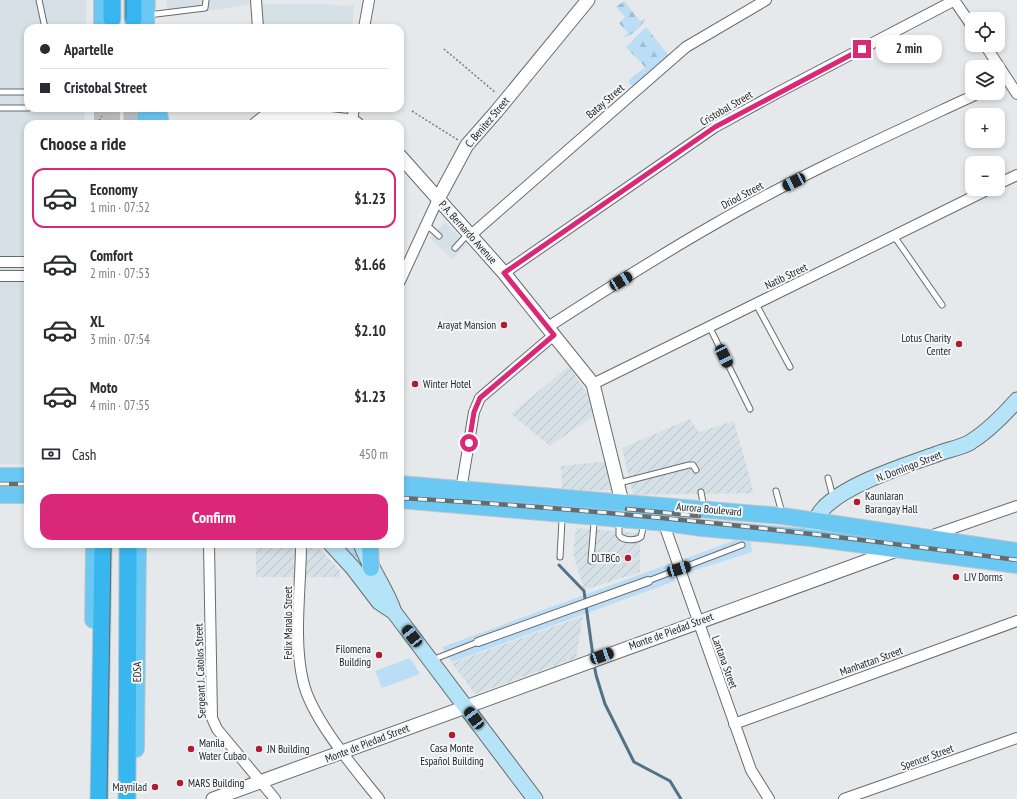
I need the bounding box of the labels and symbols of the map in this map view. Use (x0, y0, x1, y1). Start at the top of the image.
callout: 2 min (876, 35, 942, 63)
route end (853, 40, 871, 58)
street label: Batay Street (583, 81, 627, 121)
street label: Cristobal Street (697, 87, 755, 129)
street label: C. Benitez Street (462, 94, 512, 150)
car (781, 171, 807, 193)
street label: Driod Street (718, 178, 766, 212)
street label: P. A. Bernardo Avenue (436, 197, 500, 267)
street label: Natib Street (762, 260, 810, 292)
car (608, 270, 634, 292)
place label: Arayat Mansion (438, 318, 496, 332)
marker: Arayat Mansion (499, 320, 509, 330)
place label: Lotus Charity Center (902, 331, 952, 358)
marker: Lotus Charity Center (954, 339, 964, 349)
car (713, 343, 735, 369)
place label: Winter Hotel (423, 377, 472, 391)
marker: Winter Hotel (410, 379, 420, 389)
route start (460, 434, 478, 452)
street label: N. Domingo Street (874, 447, 944, 485)
place label: Kaunlaran Barangay Hall (865, 489, 918, 516)
marker: Kaunlaran Barangay Hall (852, 497, 862, 507)
street label: Aurora Boulevard (676, 499, 742, 519)
place label: DLTBCo (591, 551, 620, 565)
marker: DLTBCo (623, 553, 633, 563)
car (666, 560, 692, 578)
place label: LIV Dorms (964, 570, 1003, 584)
marker: LIV Dorms (951, 572, 961, 582)
street label: Felix Manalo Street (281, 586, 295, 660)
street label: Monte de Piedad Street (627, 609, 715, 653)
street label: Sergeant J. Catolos Street (191, 623, 209, 719)
car (400, 623, 424, 649)
street label: Lantana Street (709, 634, 741, 690)
place label: Filomena Building (336, 642, 371, 669)
street label: Manhattan Street (838, 643, 904, 679)
car (589, 646, 615, 666)
marker: Filomena Building (374, 650, 384, 660)
street label: EDSA (130, 661, 144, 682)
car (462, 705, 486, 731)
street label: Monte de Piedad Street (323, 721, 411, 765)
marker: Casa Monte Español Building (447, 730, 457, 740)
place label: Manila Water Cubao (199, 736, 247, 763)
place label: Casa Monte Español Building (420, 741, 484, 768)
street label: Spencer Street (899, 741, 955, 773)
place label: JN Building (266, 742, 310, 756)
marker: Manila Water Cubao (186, 744, 196, 754)
marker: JN Building (254, 744, 264, 754)
place label: MARS Building (188, 776, 244, 790)
marker: MARS Building (175, 778, 185, 788)
place label: Maynilad (113, 780, 147, 794)
marker: Maynilad (150, 782, 160, 792)

